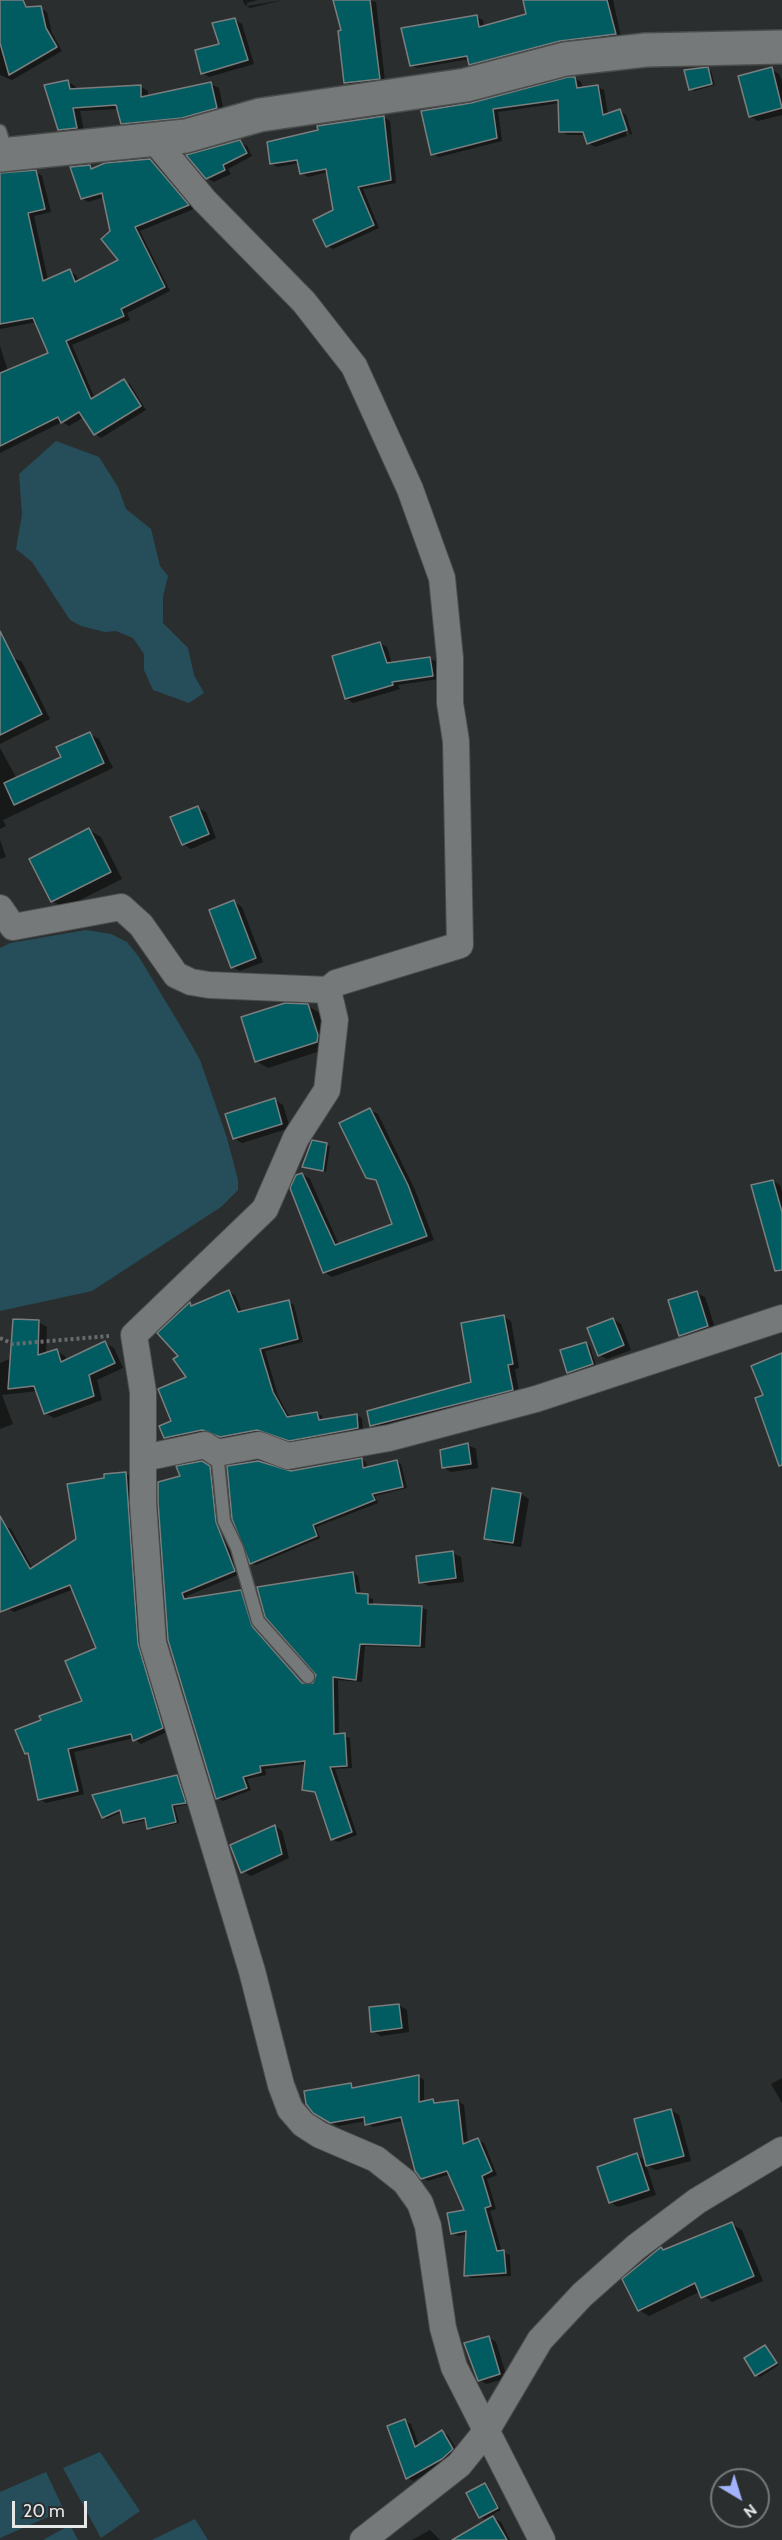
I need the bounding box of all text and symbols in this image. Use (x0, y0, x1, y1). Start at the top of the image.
north arrow (710, 2468, 770, 2528)
scale bar (15, 2489, 90, 2527)
text: 20 m (23, 2500, 65, 2522)
text: N (740, 2500, 760, 2522)

